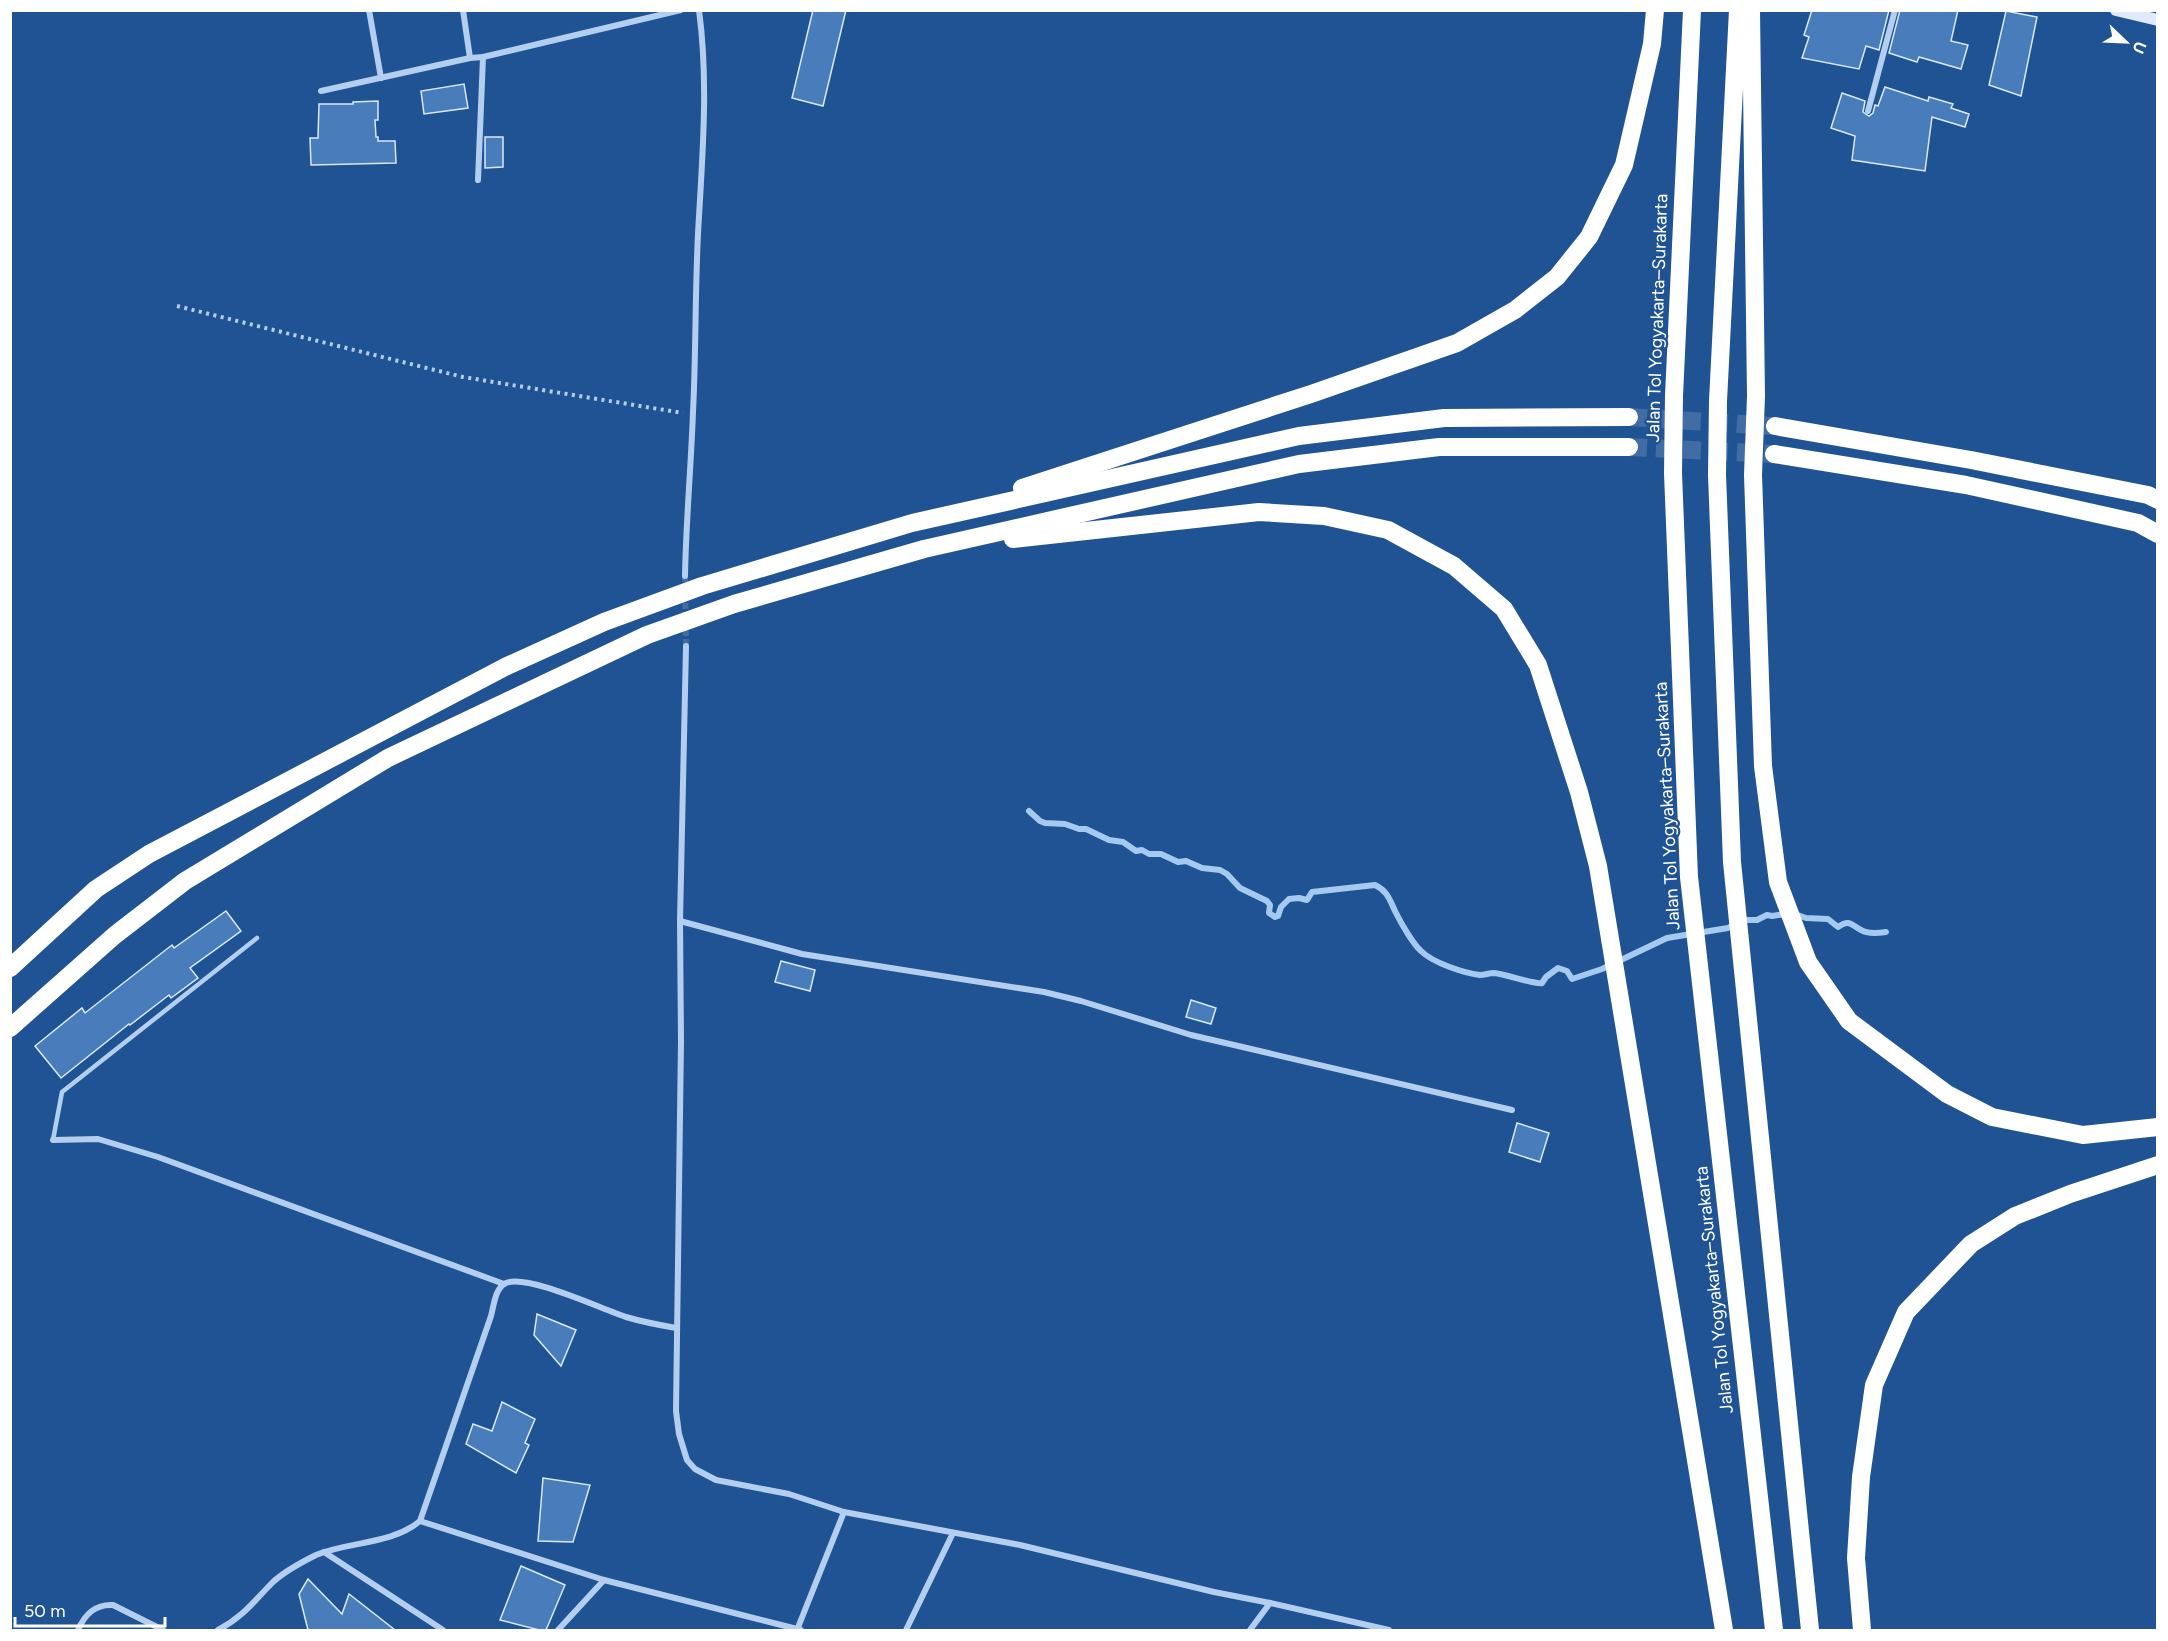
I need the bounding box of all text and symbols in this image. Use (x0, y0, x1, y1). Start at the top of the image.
north arrow (2096, 12, 2156, 72)
text: U (2128, 39, 2150, 57)
street label: Jalan Tol Yogyakarta–Surakarta (1642, 193, 1672, 443)
street label: Jalan Tol Yogyakarta–Surakarta (1650, 681, 1684, 931)
street label: Jalan Tol Yogyakarta–Surakarta (1690, 1165, 1738, 1415)
scale bar (15, 1590, 165, 1628)
text: 50 m (24, 1600, 66, 1622)

